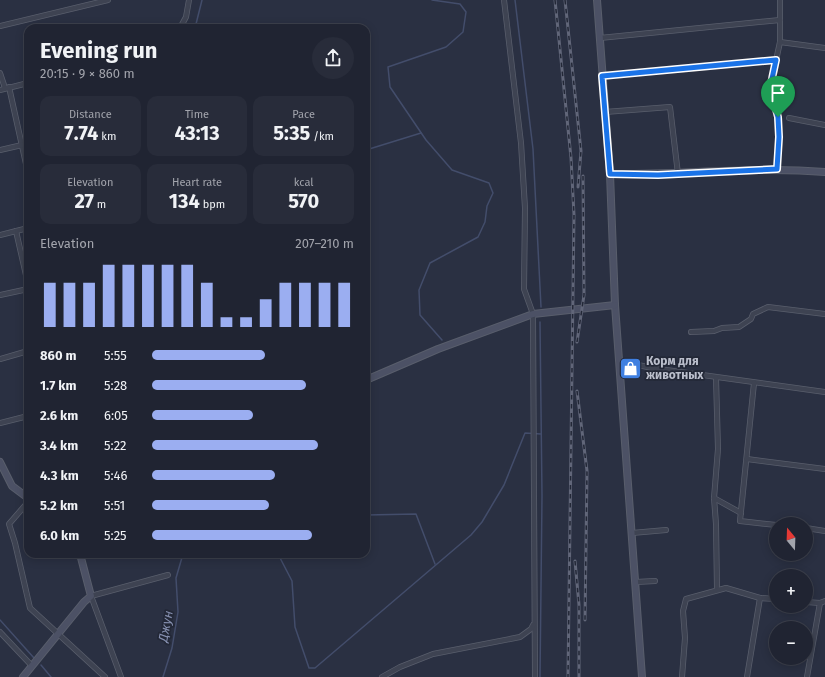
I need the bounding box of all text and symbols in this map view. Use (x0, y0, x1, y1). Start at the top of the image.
text: Evening run (40, 37, 157, 64)
button: share (312, 37, 354, 79)
text: 20:15 · 9 × 860 m (40, 66, 135, 81)
pin (761, 76, 795, 117)
icon: arrive (767, 82, 789, 104)
text: Distance (69, 108, 112, 121)
text: Time (185, 108, 209, 121)
text: Pace (292, 108, 315, 121)
text: 7.74 (64, 121, 98, 145)
text: 43:13 (174, 121, 220, 145)
text: 5:35 (273, 121, 310, 145)
text: km (98, 130, 116, 143)
text: /km (310, 130, 334, 143)
text: Elevation (67, 176, 113, 189)
text: Heart rate (172, 176, 222, 189)
text: kcal (294, 176, 314, 189)
text: 27 (74, 189, 94, 213)
text: 134 (169, 189, 200, 213)
text: 570 (288, 189, 319, 213)
text: m (94, 198, 106, 211)
text: bpm (200, 198, 225, 211)
text: Elevation (40, 236, 94, 251)
text: 207–210 m (295, 236, 354, 251)
text: 860 m (40, 348, 77, 363)
text: 5:55 (104, 348, 127, 363)
place label: Корм для животных (646, 354, 704, 382)
shop icon: Корм для животных (617, 355, 643, 381)
text: 1.7 km (40, 378, 76, 393)
text: 5:28 (104, 378, 127, 393)
text: 2.6 km (40, 408, 78, 423)
text: 6:05 (104, 408, 128, 423)
text: 3.4 km (40, 438, 78, 453)
text: 5:22 (104, 438, 127, 453)
text: 4.3 km (40, 468, 79, 483)
text: 5:46 (104, 468, 127, 483)
text: 5.2 km (40, 498, 78, 513)
text: 5:51 (104, 498, 125, 513)
north arrow (769, 517, 813, 561)
map controls (769, 517, 813, 665)
text: 6.0 km (40, 528, 79, 543)
text: 5:25 (104, 528, 127, 543)
button: + (769, 569, 813, 613)
water label: Джун (155, 609, 176, 644)
button: − (769, 621, 813, 665)

